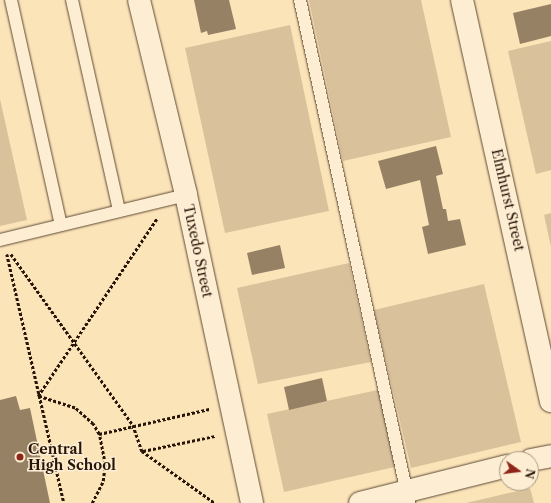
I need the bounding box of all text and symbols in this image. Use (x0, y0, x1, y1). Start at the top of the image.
street label: Elmhurst Street (488, 147, 528, 253)
street label: Tuxedo Street (180, 203, 216, 299)
place label: Central High School (28, 441, 116, 474)
north arrow (499, 451, 539, 491)
marker: Central High School (15, 452, 25, 462)
text: N (522, 467, 538, 480)

